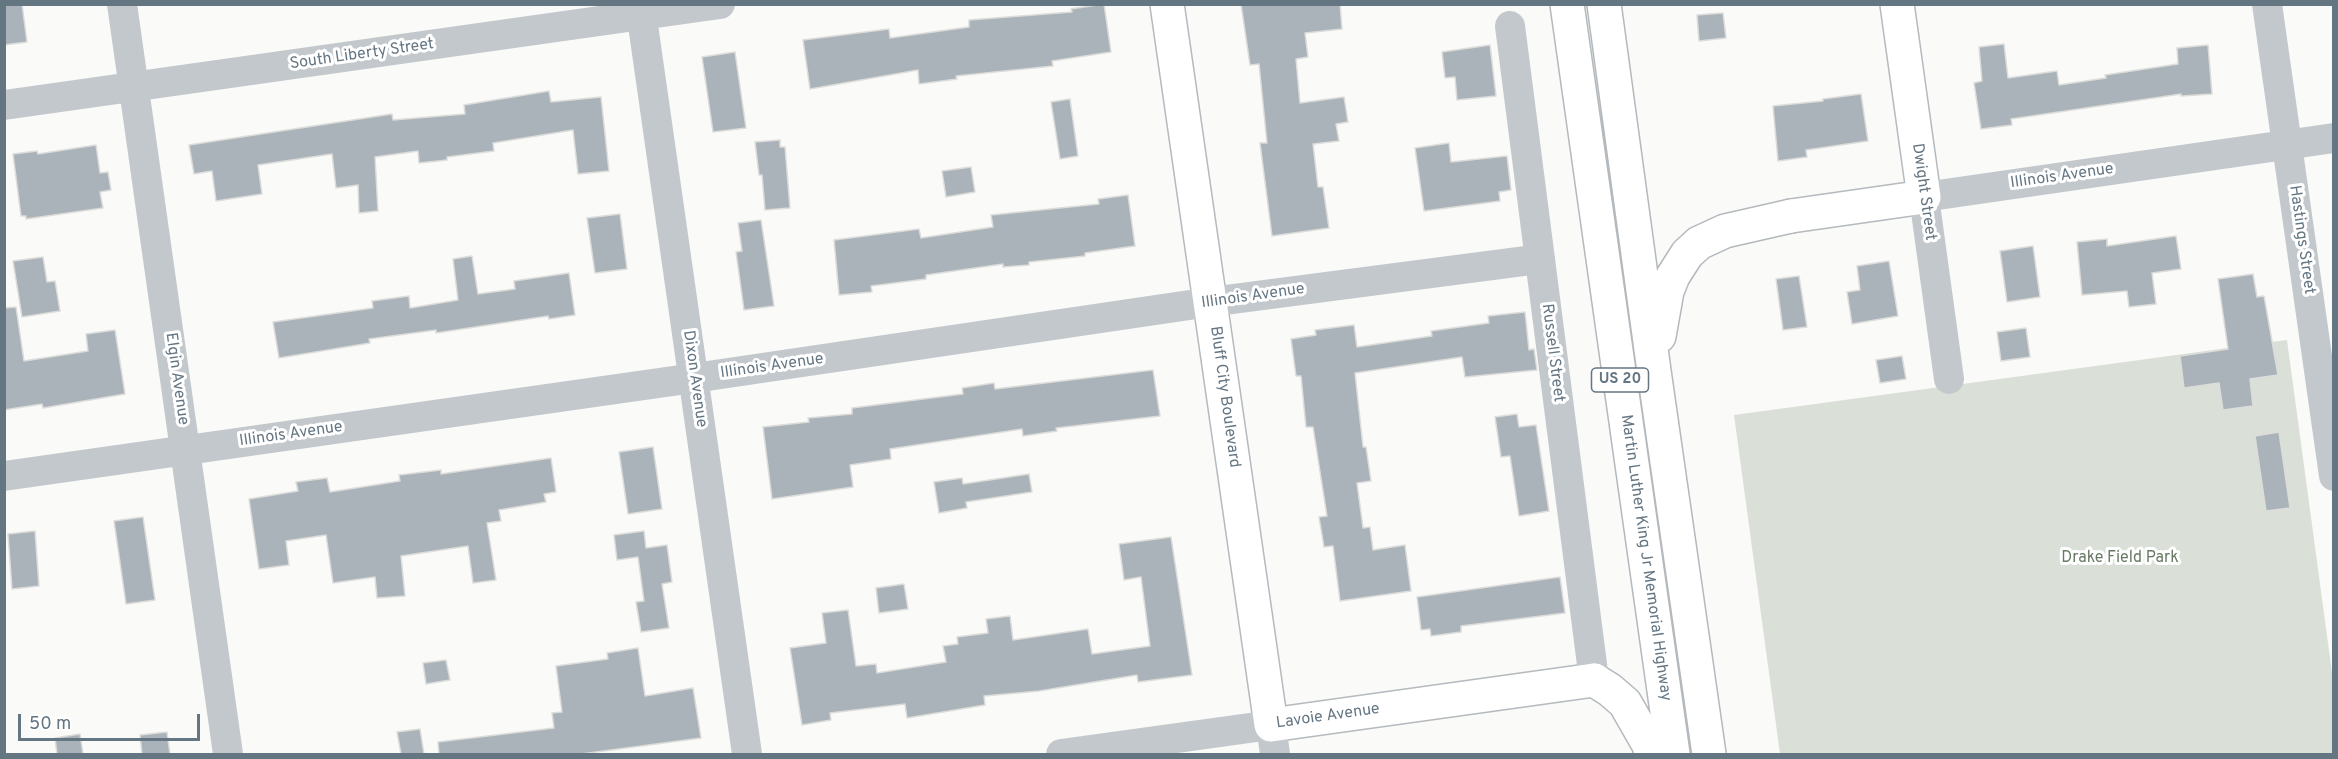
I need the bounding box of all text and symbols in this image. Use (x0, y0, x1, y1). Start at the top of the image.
street label: South Liberty Street (289, 35, 435, 75)
street label: Dwight Street (1907, 142, 1939, 242)
street label: Illinois Avenue (2009, 160, 2115, 194)
street label: Hastings Street (2284, 184, 2318, 296)
street label: Illinois Avenue (1200, 280, 1306, 314)
street label: Russell Street (1536, 303, 1568, 403)
street label: Bluff City Boulevard (1205, 325, 1243, 469)
street label: Dixon Avenue (678, 329, 710, 429)
street label: Elgin Avenue (160, 332, 192, 426)
street label: Illinois Avenue (719, 350, 825, 384)
road number: US 20 (1592, 368, 1648, 392)
street label: Martin Luther King Jr Memorial Highway (1615, 413, 1675, 703)
street label: Illinois Avenue (238, 418, 344, 452)
park label: Drake Field Park (2061, 549, 2179, 569)
street label: Lavoie Avenue (1275, 700, 1381, 734)
scale bar (21, 702, 202, 740)
text: 50 m (29, 713, 71, 736)

